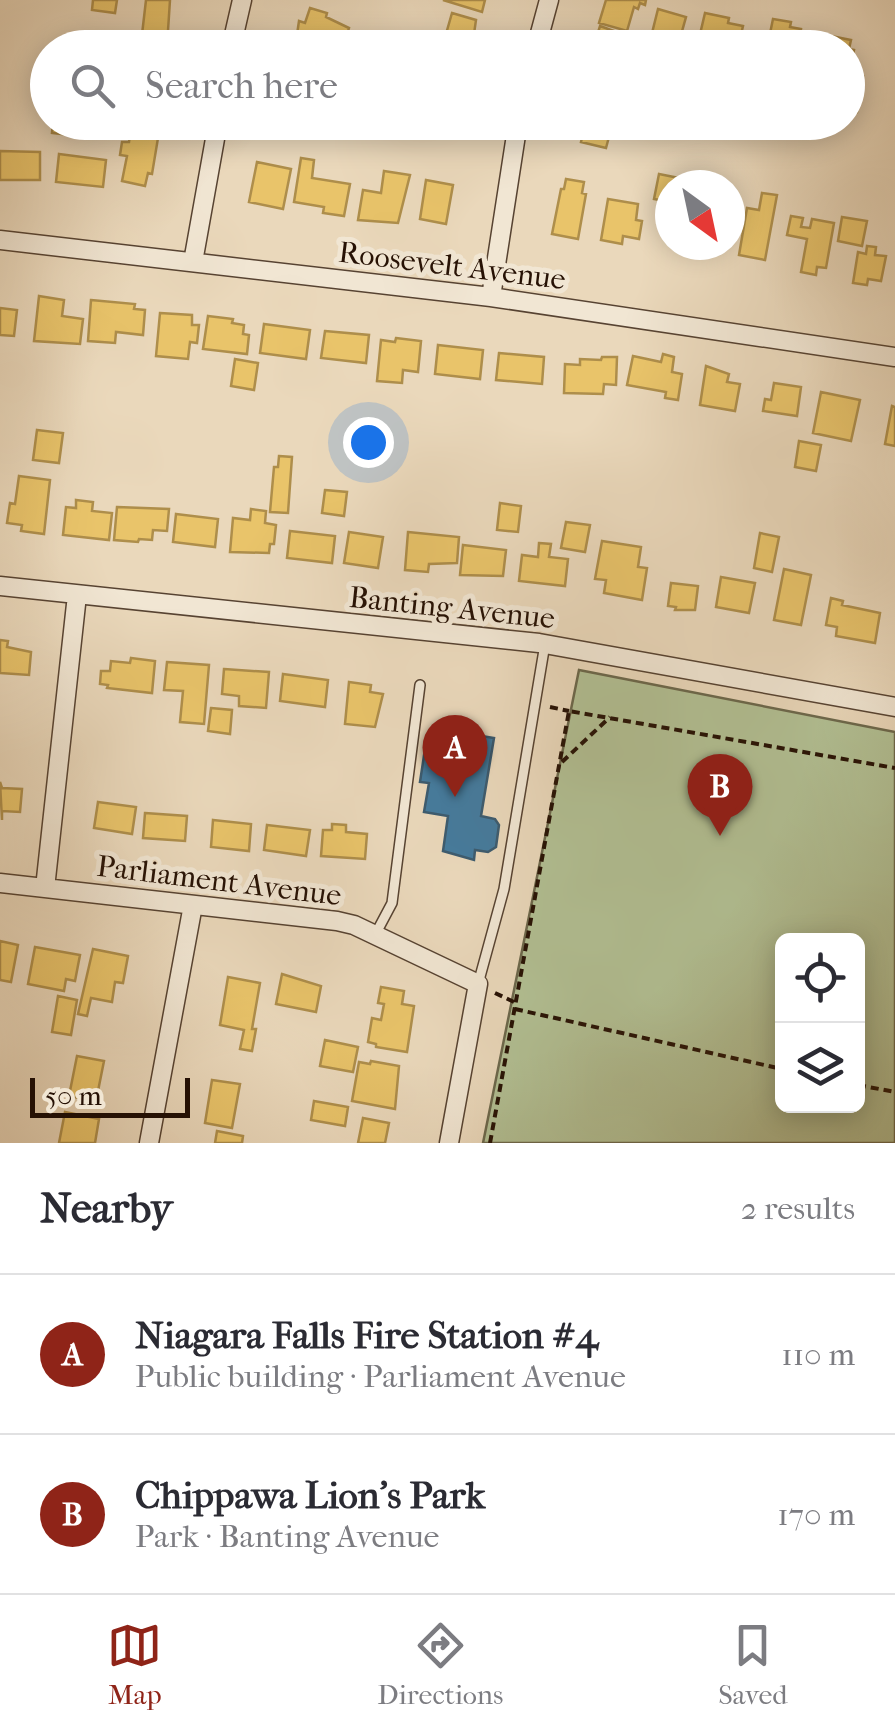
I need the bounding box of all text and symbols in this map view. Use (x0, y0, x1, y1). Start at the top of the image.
search box (30, 30, 865, 140)
icon: search (65, 58, 120, 113)
text: Search here (145, 63, 338, 108)
north arrow (655, 170, 745, 260)
street label: Roosevelt Avenue (336, 235, 568, 297)
your location (343, 417, 394, 468)
street label: Banting Avenue (347, 580, 557, 636)
pin: A (422, 714, 488, 797)
pin: B (688, 754, 752, 836)
street label: Parliament Avenue (95, 849, 343, 913)
map controls (775, 933, 865, 1113)
button: locate (775, 933, 865, 1023)
button: layers (775, 1023, 865, 1113)
scale bar (30, 1073, 190, 1118)
text: 50 m (45, 1079, 102, 1112)
text: Nearby (40, 1184, 172, 1233)
text: 2 results (741, 1190, 855, 1227)
text: Niagara Falls Fire Station #4 (135, 1313, 598, 1358)
text: A (62, 1336, 83, 1373)
text: 110 m (781, 1336, 855, 1373)
text: Public building · Parliament Avenue (135, 1358, 626, 1395)
text: Chippawa Lion's Park (135, 1473, 485, 1518)
text: B (62, 1496, 83, 1533)
text: 170 m (777, 1496, 855, 1533)
text: Park · Banting Avenue (135, 1518, 439, 1555)
tab: Map (107, 1618, 162, 1711)
tab: Directions (377, 1618, 503, 1711)
tab: Saved (718, 1618, 788, 1711)

